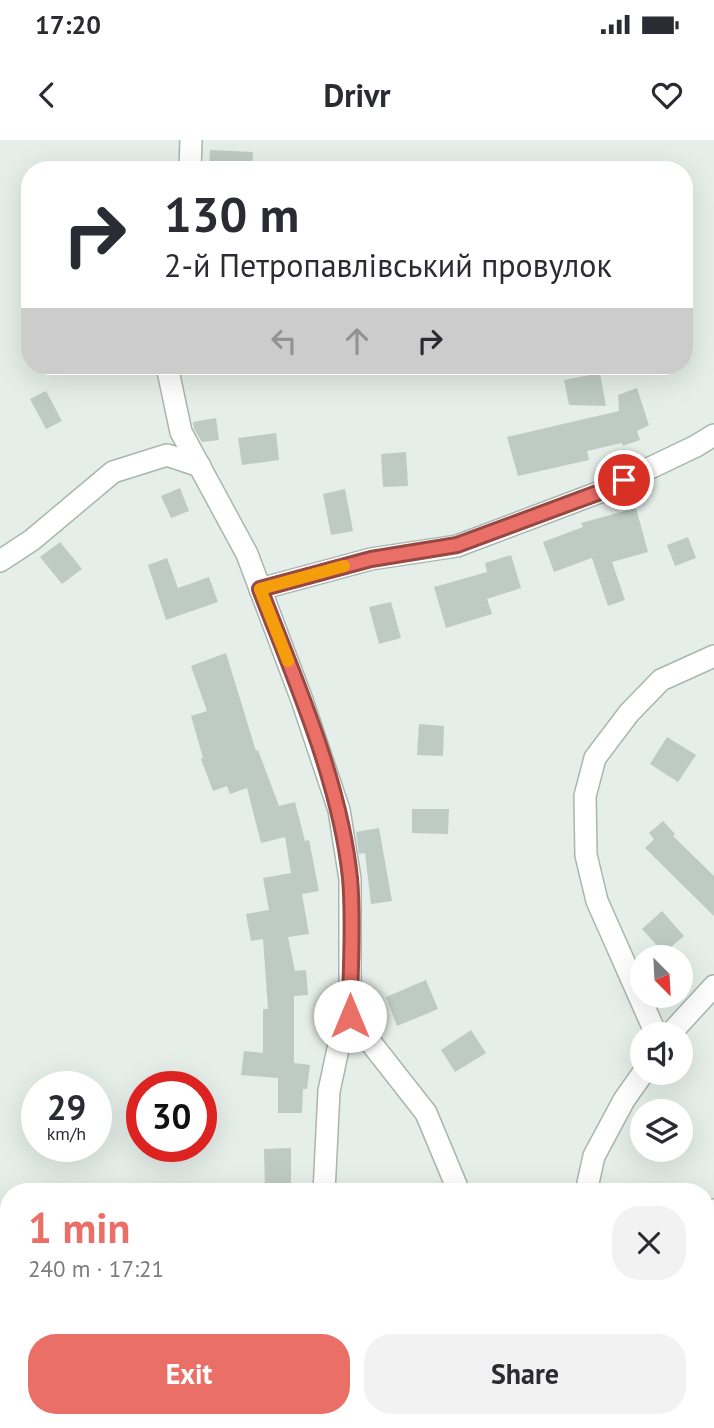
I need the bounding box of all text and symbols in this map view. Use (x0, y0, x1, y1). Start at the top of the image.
text: 17:20 (35, 8, 101, 41)
text: Drivr (323, 74, 391, 116)
icon: back (28, 76, 66, 114)
icon: heart (648, 76, 686, 114)
text: 130 m (164, 182, 299, 246)
icon: right (49, 189, 140, 280)
text: 2-й Петропавлівський провулок (164, 244, 612, 286)
icon: left (265, 322, 303, 360)
icon: ahead (338, 322, 376, 360)
icon: right (411, 322, 449, 360)
pin (594, 450, 654, 510)
icon: arrive (605, 461, 643, 499)
north arrow (630, 945, 693, 1008)
map controls (630, 945, 693, 1162)
position arrow (313, 979, 387, 1053)
button: sound (630, 1022, 693, 1085)
speed limit sign: 30 (126, 1071, 217, 1162)
text: 29 (47, 1084, 86, 1130)
button: layers (630, 1099, 693, 1162)
text: km/h (47, 1122, 86, 1145)
text: 1 min (28, 1200, 130, 1255)
button: close (612, 1206, 686, 1280)
text: 240 m · 17:21 (28, 1254, 164, 1283)
button: Exit (28, 1334, 350, 1414)
button: Share (364, 1334, 686, 1414)

